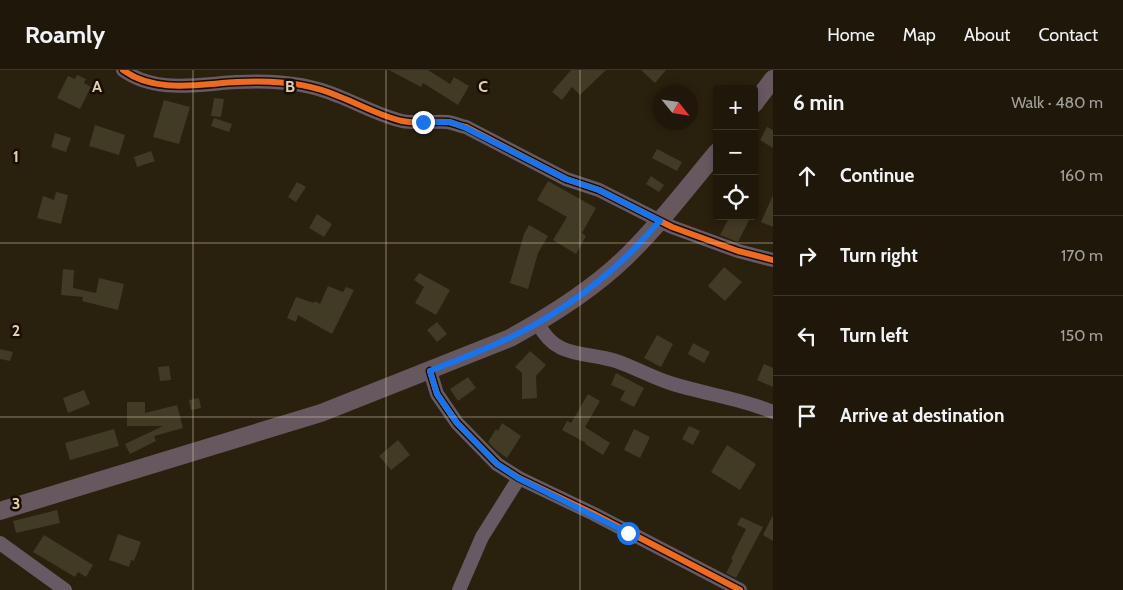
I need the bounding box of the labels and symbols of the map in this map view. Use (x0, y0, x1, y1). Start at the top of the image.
text: A (92, 77, 102, 96)
text: B (285, 77, 295, 96)
text: C (478, 77, 488, 96)
north arrow (653, 85, 698, 130)
route end (412, 111, 435, 134)
text: 1 (13, 147, 19, 166)
text: 2 (12, 321, 20, 340)
text: 3 (12, 494, 20, 513)
route start (617, 522, 640, 545)

